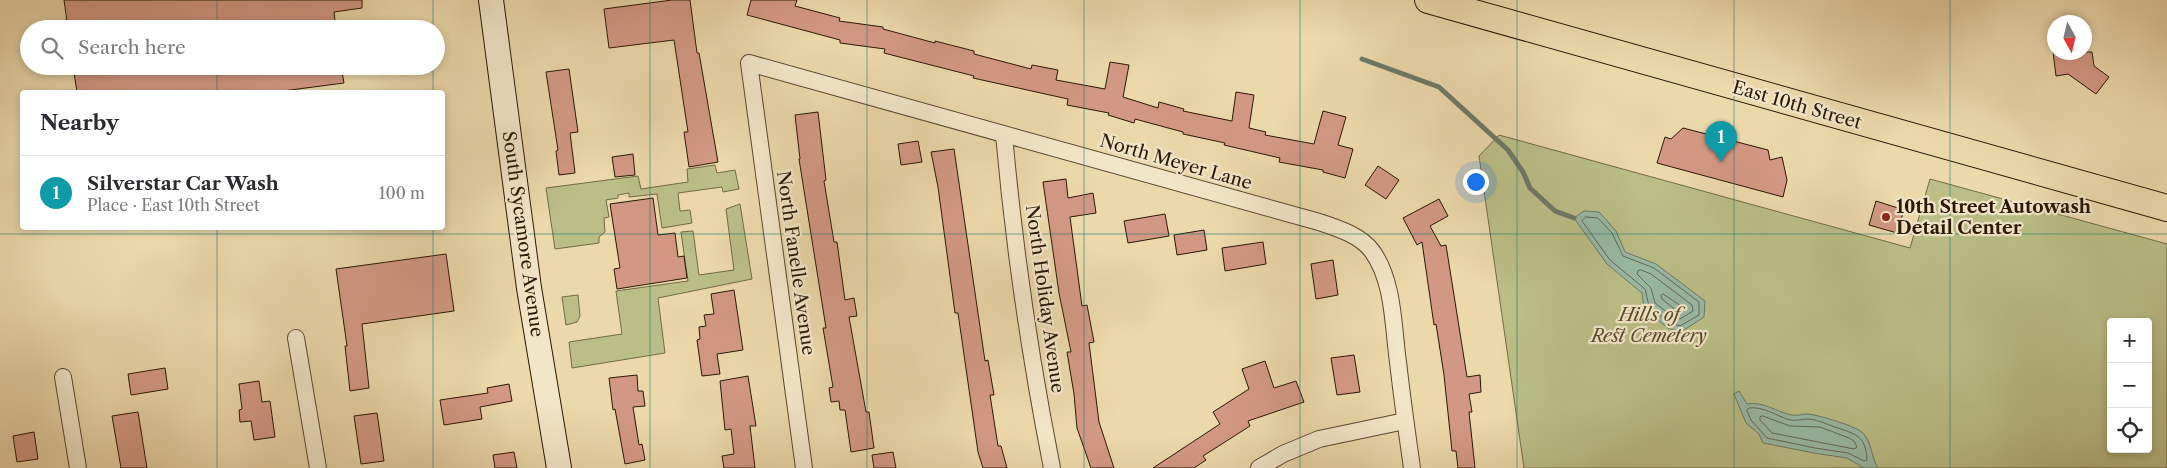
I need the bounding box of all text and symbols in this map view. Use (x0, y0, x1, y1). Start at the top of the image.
north arrow (2047, 15, 2092, 60)
search box (20, 20, 445, 75)
icon: search (38, 34, 66, 62)
text: Search here (78, 36, 186, 59)
street label: East 10th Street (1730, 76, 1865, 134)
text: Nearby (40, 110, 119, 135)
pin: 1 (1705, 121, 1737, 162)
street label: South Sycamore Avenue (498, 130, 548, 338)
street label: North Meyer Lane (1097, 130, 1255, 194)
street label: North Fanelle Avenue (772, 169, 820, 357)
your location (1463, 169, 1489, 195)
text: Silverstar Car Wash (87, 172, 279, 195)
text: 1 (52, 183, 60, 203)
text: 100 m (379, 183, 425, 203)
text: Place · East 10th Street (87, 195, 260, 215)
place label: 10th Street Autowash Detail Center (1896, 196, 2092, 239)
street label: North Holiday Avenue (1021, 203, 1069, 395)
marker: 10th Street Autowash Detail Center (1880, 211, 1892, 223)
park label: Hills of Rest Cemetery (1589, 304, 1707, 347)
map controls (2107, 318, 2152, 453)
button: + (2107, 318, 2152, 363)
button: − (2107, 363, 2152, 408)
button: locate (2107, 408, 2152, 453)

